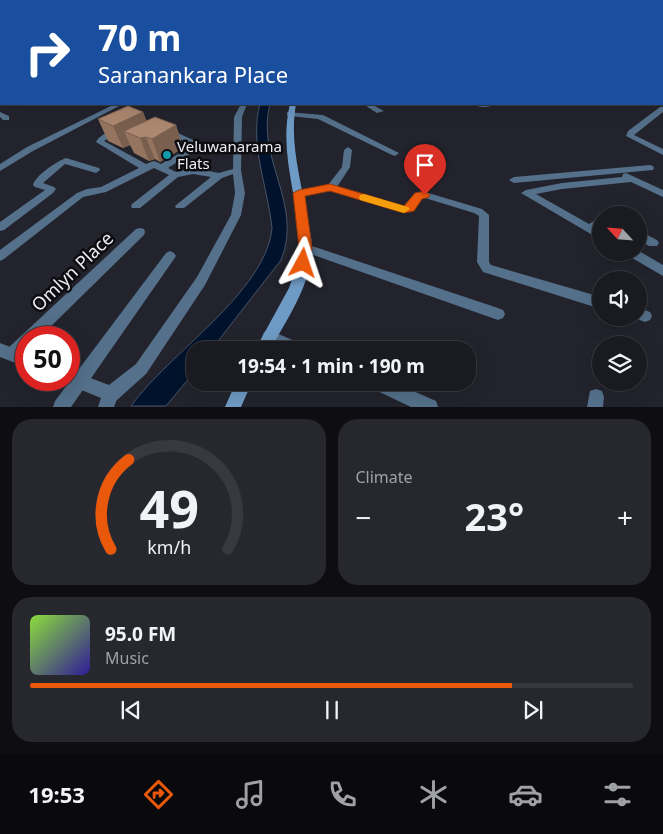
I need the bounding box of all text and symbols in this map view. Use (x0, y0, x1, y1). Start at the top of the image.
text: 70 m (98, 14, 181, 61)
icon: right (15, 20, 80, 85)
text: Saranankara Place (98, 59, 288, 89)
place label: Veluwanarama Flats (177, 136, 282, 173)
pin (404, 144, 446, 195)
marker: Veluwanarama Flats (161, 149, 173, 161)
icon: arrive (411, 151, 439, 179)
north arrow (592, 206, 648, 261)
map controls (592, 206, 647, 391)
street label: Omlyn Place (26, 226, 118, 316)
position arrow (276, 236, 328, 288)
button: sound (592, 271, 647, 326)
speed limit sign: 50 (15, 326, 80, 391)
button: layers (592, 336, 647, 391)
text: 19:54 · 1 min · 190 m (237, 353, 425, 379)
text: Climate (356, 466, 413, 488)
text: 49 (139, 472, 199, 543)
text: 23° (464, 490, 524, 542)
text: − (356, 498, 372, 536)
text: + (617, 498, 633, 536)
text: km/h (147, 535, 191, 559)
text: 95.0 FM (105, 621, 176, 647)
text: Music (105, 647, 149, 669)
icon: previous (117, 696, 145, 724)
icon: pause (318, 696, 346, 724)
icon: next (519, 696, 547, 724)
icon: directions (141, 777, 176, 812)
icon: music (233, 777, 268, 812)
icon: phone (325, 777, 360, 812)
icon: climate (416, 777, 451, 812)
icon: car (508, 777, 543, 812)
icon: filters (600, 777, 635, 812)
text: 19:53 (28, 779, 85, 809)

